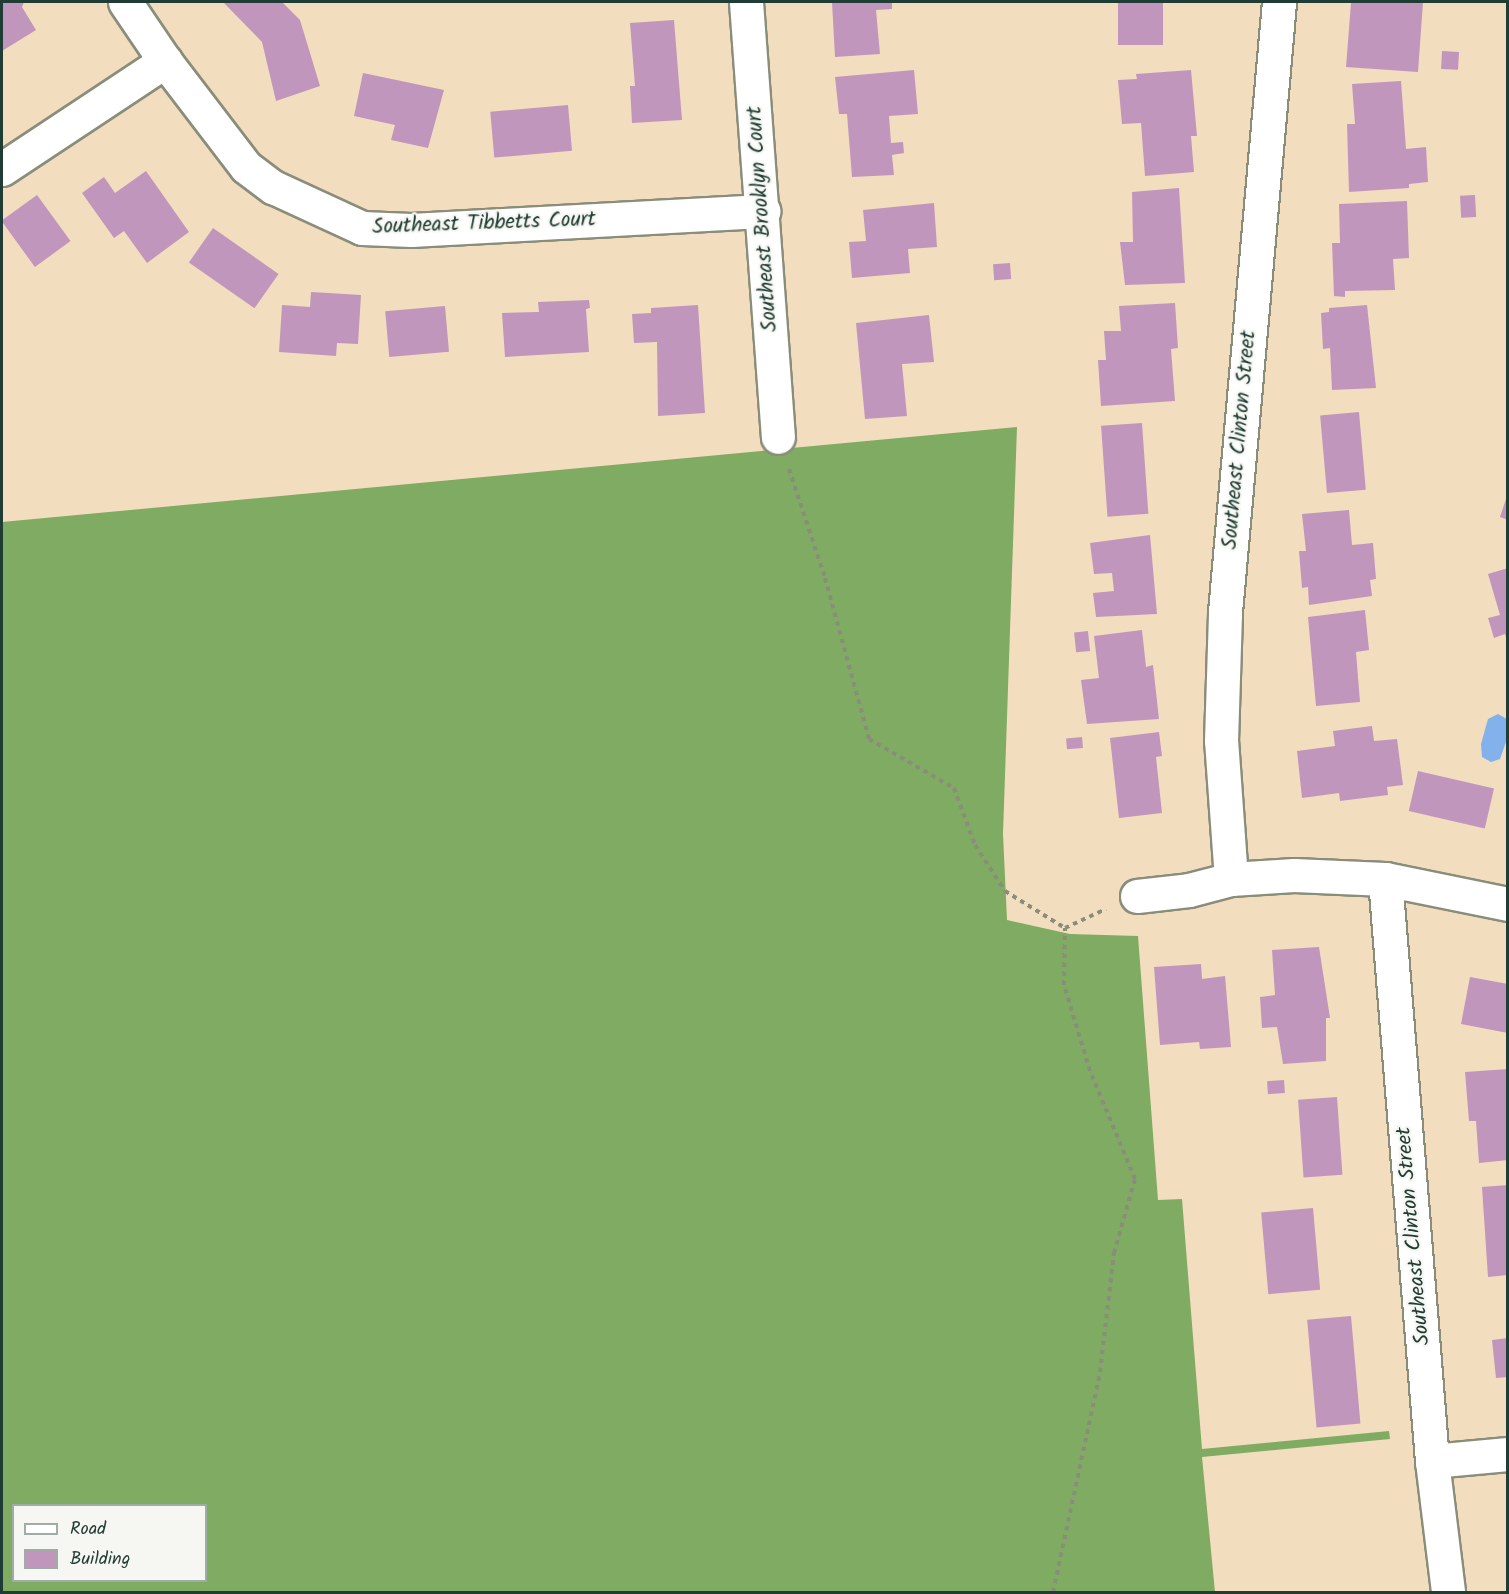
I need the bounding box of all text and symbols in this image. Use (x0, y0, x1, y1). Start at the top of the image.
street label: Southeast Brooklyn Court (743, 105, 783, 333)
street label: Southeast Tibbetts Court (372, 208, 596, 240)
street label: Southeast Clinton Street (1218, 330, 1262, 550)
street label: Southeast Clinton Street (1392, 1126, 1436, 1346)
legend (12, 1504, 207, 1582)
text: Road (70, 1515, 106, 1544)
text: Building (70, 1545, 130, 1574)

